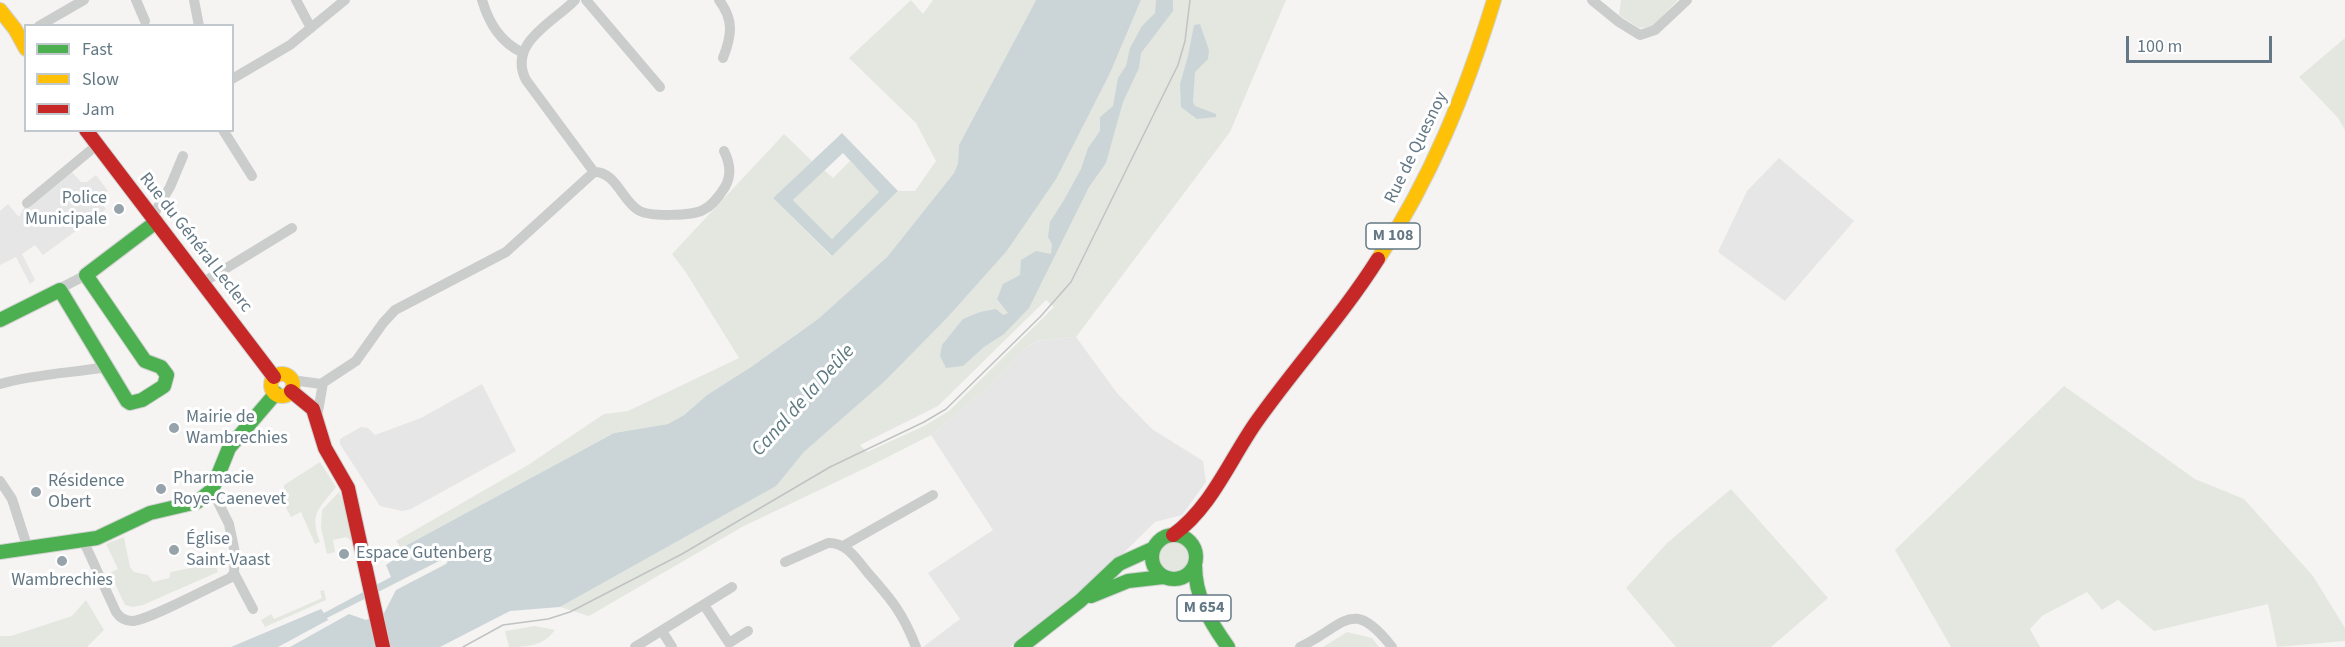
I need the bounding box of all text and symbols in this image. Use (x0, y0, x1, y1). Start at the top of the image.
legend (24, 24, 234, 132)
scale bar (2129, 24, 2274, 62)
text: 100 m (2137, 34, 2182, 59)
text: Fast (82, 37, 113, 62)
text: Slow (82, 67, 119, 92)
street label: Rue de Quesnoy (1381, 89, 1453, 207)
text: Jam (82, 97, 115, 122)
street label: Rue du Général Leclerc (134, 169, 256, 317)
place label: Police Municipale (25, 188, 107, 230)
marker: Police Municipale (112, 202, 126, 216)
road number: M 108 (1366, 223, 1420, 249)
water label: Canal de la Deûle (747, 340, 861, 462)
place label: Mairie de Wambrechies (186, 407, 288, 450)
marker: Mairie de Wambrechies (167, 421, 181, 435)
place label: Pharmacie Roye-Caenevet (173, 468, 286, 510)
place label: Résidence Obert (48, 471, 124, 514)
marker: Pharmacie Roye-Caenevet (154, 482, 168, 496)
marker: Résidence Obert (29, 485, 43, 499)
place label: Église Saint-Vaast (186, 529, 270, 572)
marker: Église Saint-Vaast (167, 543, 181, 557)
place label: Espace Gutenberg (356, 543, 492, 565)
marker: Espace Gutenberg (337, 547, 351, 561)
marker: Wambrechies (55, 554, 69, 568)
place label: Wambrechies (11, 570, 113, 592)
road number: M 654 (1177, 595, 1231, 621)

